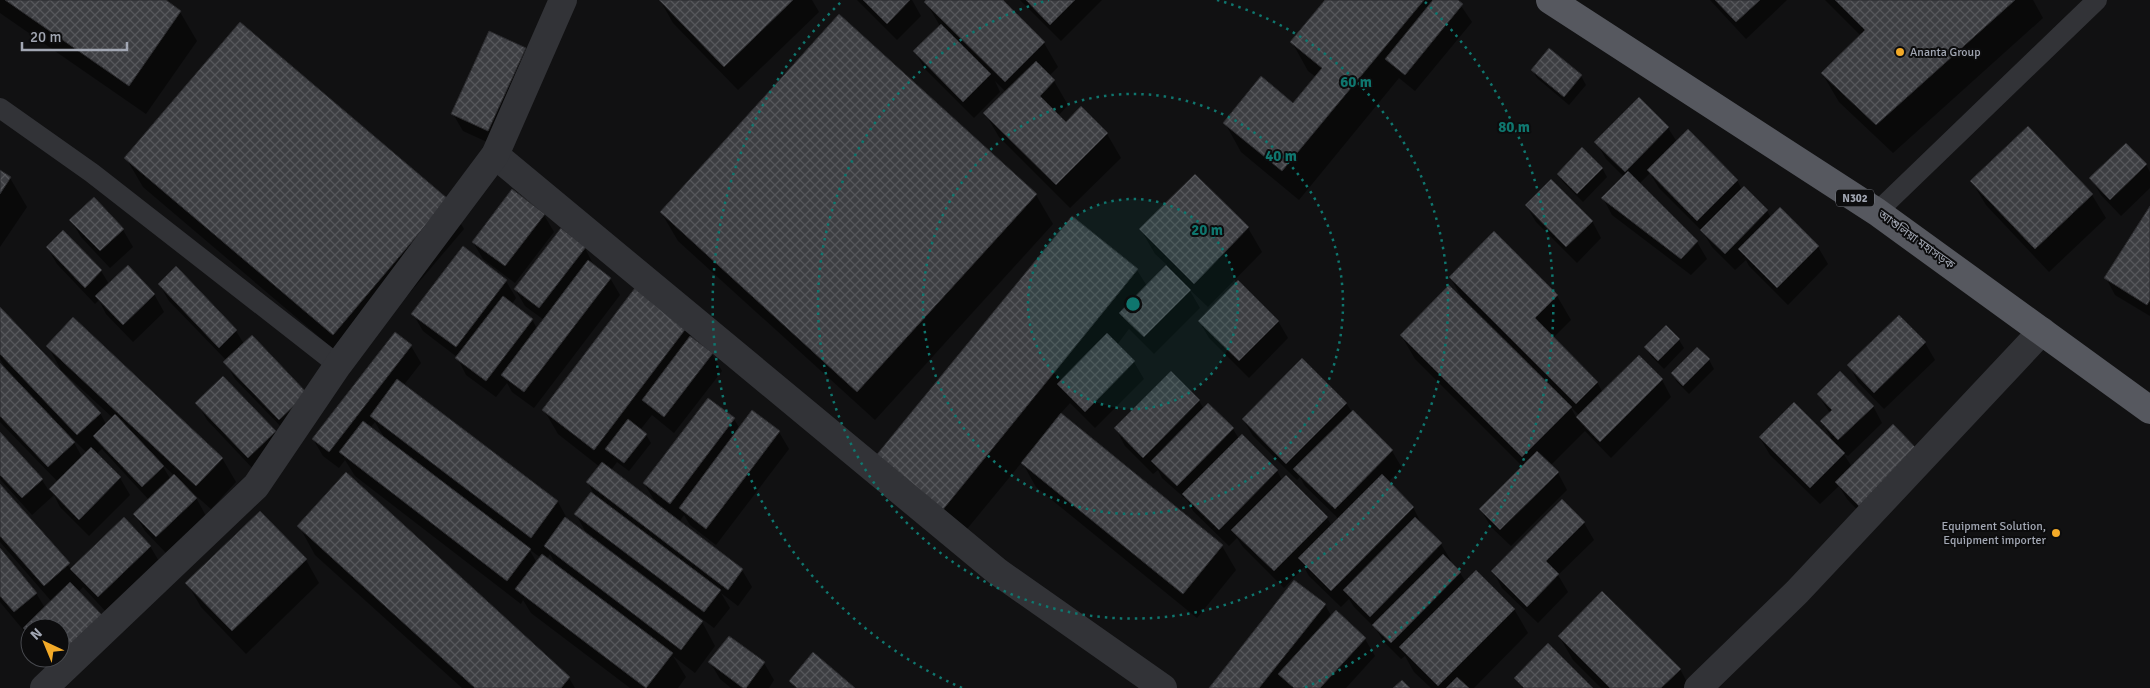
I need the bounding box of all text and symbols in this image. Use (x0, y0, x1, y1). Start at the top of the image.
scale bar (22, 20, 128, 52)
text: 20 m (30, 28, 61, 46)
place label: Ananta Group (1910, 45, 1981, 60)
marker: Ananta Group (1894, 46, 1906, 58)
text: 60 m (1340, 73, 1372, 91)
text: 80 m (1498, 118, 1530, 136)
text: 40 m (1265, 147, 1297, 165)
road number: N302 (1836, 190, 1874, 207)
street label: আশুলিয়া মহাসড়ক (1874, 206, 1958, 273)
text: 20 m (1191, 221, 1223, 239)
centre of rings (1124, 295, 1142, 313)
place label: Equipment Solution, Equipment importer (1941, 519, 2047, 548)
marker: Equipment Solution, Equipment importer (2050, 527, 2062, 539)
north arrow (20, 618, 70, 668)
text: N (27, 625, 46, 644)

